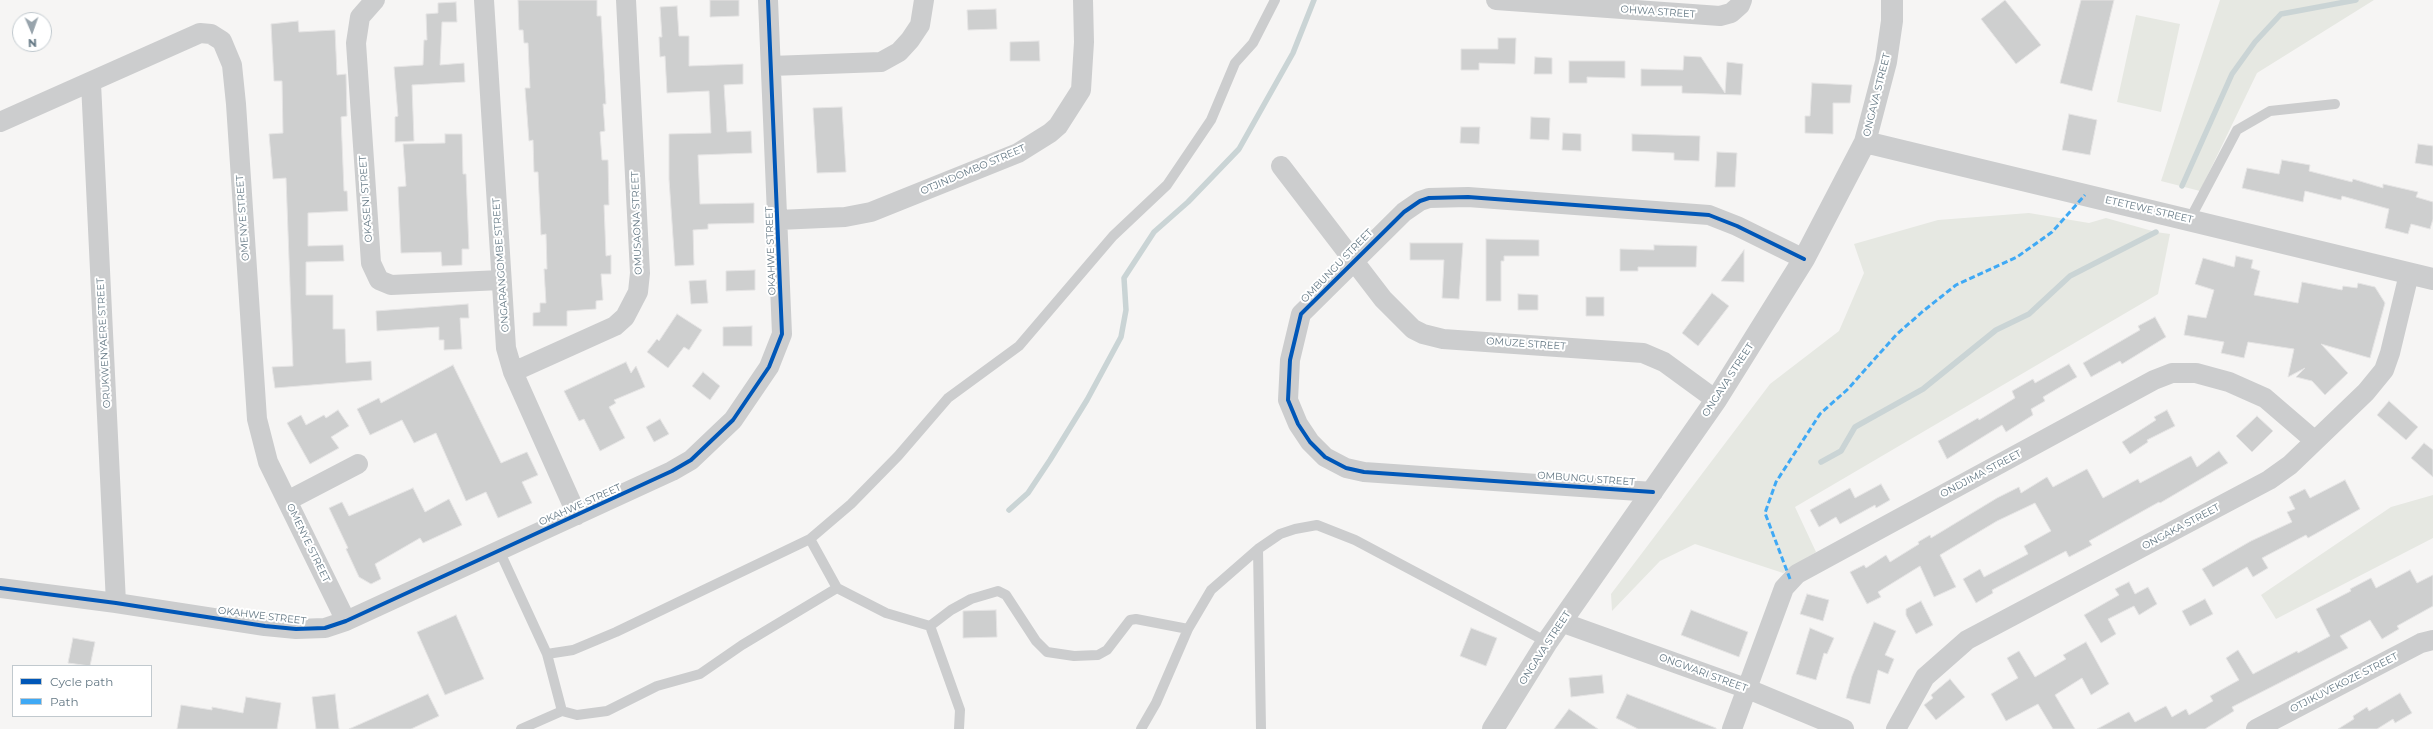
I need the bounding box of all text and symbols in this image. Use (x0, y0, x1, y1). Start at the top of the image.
street label: OHWA STREET (1620, 3, 1696, 21)
north arrow (12, 12, 52, 52)
text: N (28, 36, 37, 50)
street label: ONGAVA STREET (1861, 52, 1893, 138)
street label: OTJINDOMBO STREET (919, 142, 1027, 198)
street label: OKASENI STREET (357, 155, 375, 243)
street label: OMUSAONA STREET (629, 171, 645, 275)
street label: OMENYE STREET (234, 175, 252, 261)
street label: ETETEWE STREET (2104, 194, 2194, 226)
street label: ONGARANGOMBE STREET (490, 197, 512, 333)
street label: OKAHWE STREET (763, 206, 779, 296)
street label: OMBUNGU STREET (1299, 227, 1375, 305)
street label: ORUKWENYAERE STREET (95, 278, 113, 408)
street label: OMUZE STREET (1486, 335, 1566, 353)
street label: ONGAVA STREET (1700, 341, 1756, 419)
street label: ONDJIMA STREET (1938, 448, 2024, 500)
street label: OMBUNGU STREET (1537, 470, 1635, 488)
street label: OKAHWE STREET (537, 481, 623, 529)
street label: ONGAKA STREET (2140, 501, 2222, 553)
street label: OMENYE STREET (284, 502, 332, 584)
street label: OKAHWE STREET (217, 605, 307, 627)
street label: ONGAVA STREET (1517, 609, 1573, 687)
street label: ONGWARI STREET (1657, 651, 1749, 695)
street label: OTJIKUVEKOZE STREET (2288, 651, 2400, 715)
legend (12, 665, 152, 717)
text: Cycle path (50, 674, 113, 689)
text: Path (50, 694, 79, 709)

